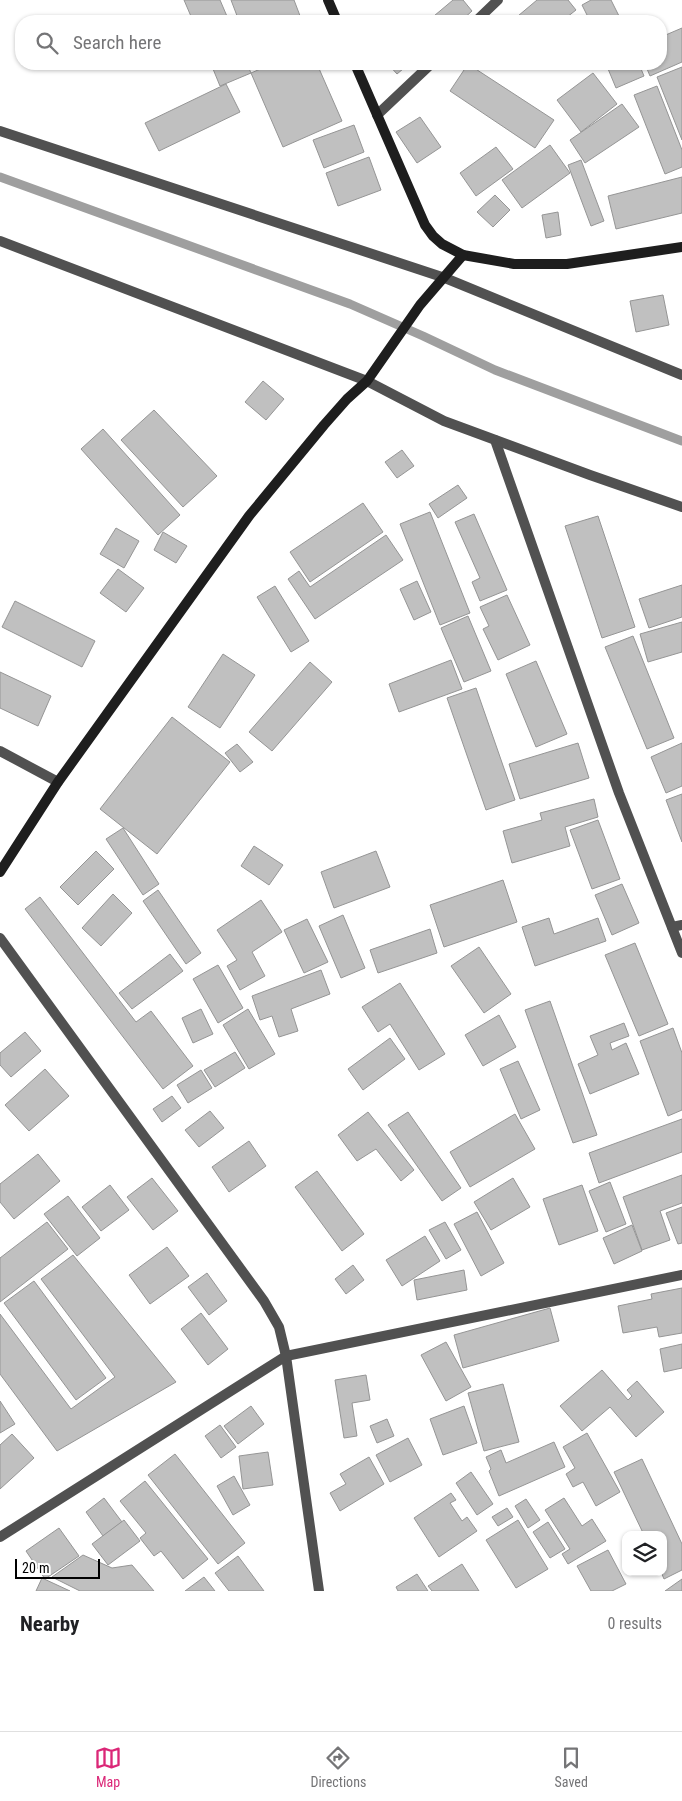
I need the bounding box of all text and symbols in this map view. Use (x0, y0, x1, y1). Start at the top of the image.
search box (15, 15, 667, 70)
icon: search (33, 29, 61, 57)
text: Search here (73, 31, 161, 54)
map controls (622, 1531, 667, 1576)
button: layers (622, 1531, 667, 1576)
scale bar (15, 1556, 100, 1579)
text: 20 m (22, 1560, 50, 1576)
text: Nearby (20, 1612, 79, 1636)
text: 0 results (607, 1614, 662, 1633)
tab: Map (94, 1744, 122, 1790)
tab: Directions (310, 1744, 366, 1790)
tab: Saved (555, 1744, 588, 1790)

